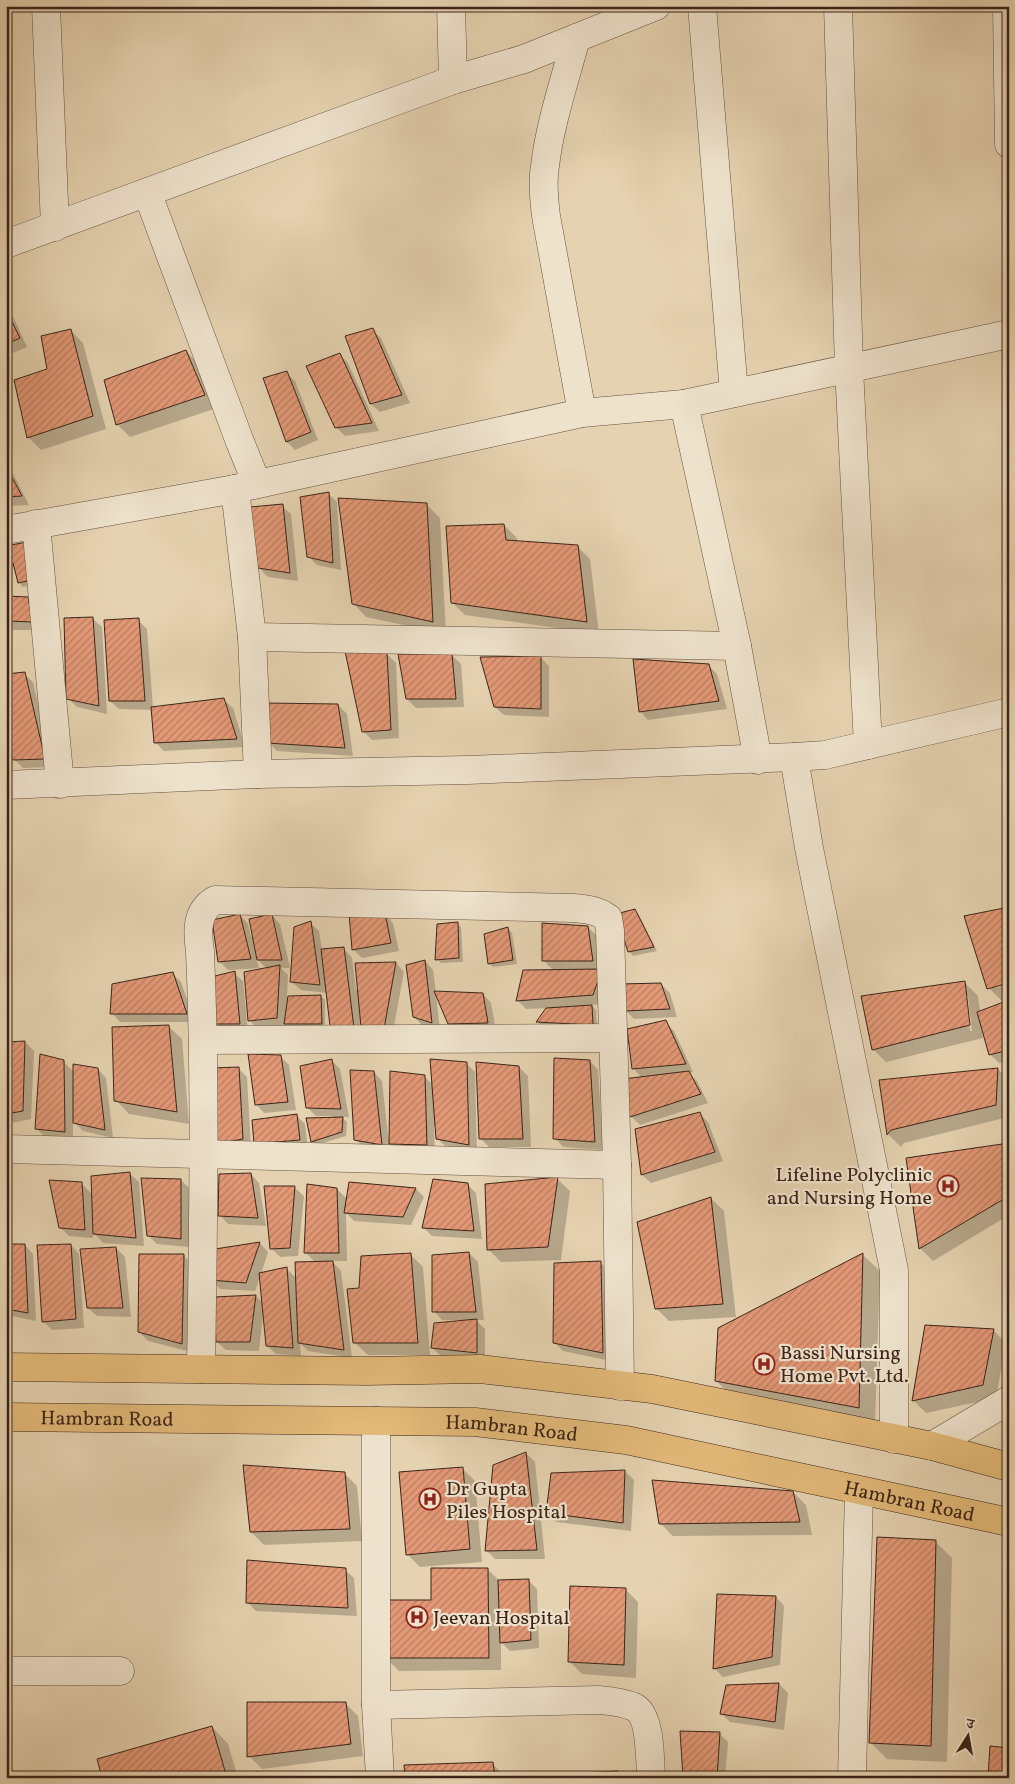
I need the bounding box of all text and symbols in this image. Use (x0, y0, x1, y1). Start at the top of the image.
place label: Lifeline Polyclinic and Nursing Home (767, 1162, 932, 1213)
hospital icon: Lifeline Polyclinic and Nursing Home (936, 1174, 960, 1198)
place label: Bassi Nursing Home Pvt. Ltd. (780, 1340, 909, 1391)
hospital icon: Bassi Nursing Home Pvt. Ltd. (752, 1352, 776, 1376)
street label: Hambran Road (40, 1405, 174, 1435)
street label: Hambran Road (445, 1410, 579, 1450)
street label: Hambran Road (841, 1475, 977, 1530)
place label: Dr Gupta Piles Hospital (446, 1476, 566, 1527)
hospital icon: Dr Gupta Piles Hospital (418, 1487, 442, 1511)
hospital icon: Jeevan Hospital (405, 1605, 429, 1629)
place label: Jeevan Hospital (433, 1605, 570, 1633)
north arrow (942, 1712, 992, 1762)
text: उ (964, 1715, 976, 1735)

